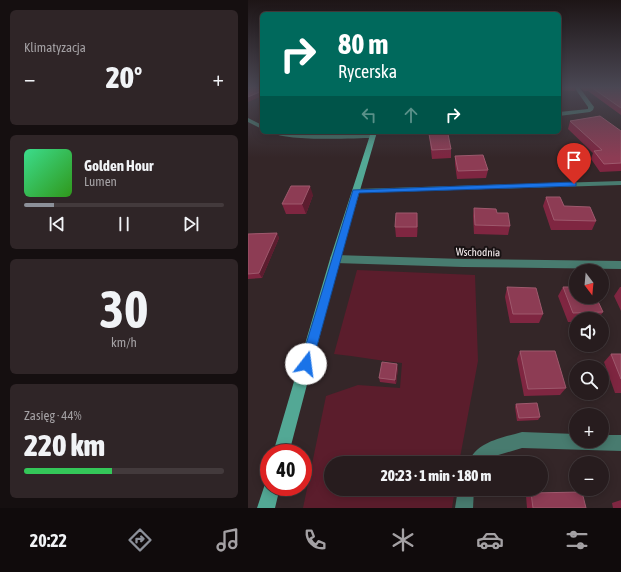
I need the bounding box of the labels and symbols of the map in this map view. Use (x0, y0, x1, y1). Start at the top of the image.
pin (557, 143, 591, 184)
street label: Wschodnia (456, 246, 500, 258)
north arrow (569, 264, 609, 304)
position arrow (285, 343, 327, 385)
speed limit sign: 40 (260, 444, 312, 496)

